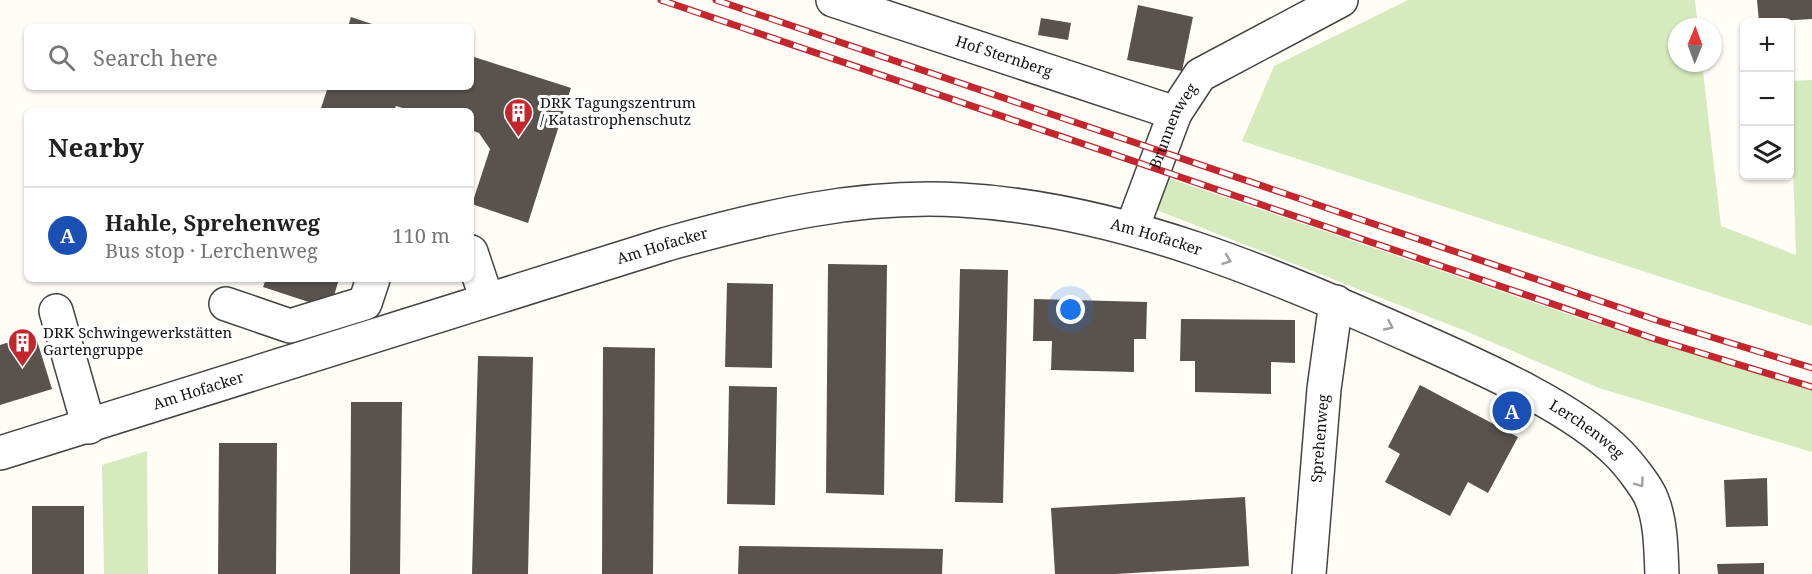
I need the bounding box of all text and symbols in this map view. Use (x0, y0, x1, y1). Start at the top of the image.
north arrow (1668, 18, 1722, 72)
map controls (1740, 18, 1794, 180)
button: + (1740, 18, 1794, 72)
search box (24, 24, 474, 90)
street label: Hof Sternberg (953, 30, 1055, 81)
icon: search (45, 41, 78, 74)
text: Search here (93, 42, 218, 72)
button: − (1740, 72, 1794, 126)
street label: Brunnenweg (1144, 79, 1201, 171)
place label: DRK Tagungszentrum / Katastrophenschutz (540, 92, 696, 129)
building icon: DRK Tagungszentrum / Katastrophenschutz (503, 96, 535, 138)
button: layers (1740, 126, 1794, 180)
text: Nearby (48, 129, 144, 165)
text: Hahle, Sprehenweg (105, 207, 320, 237)
street label: Am Hofacker (1109, 213, 1205, 259)
text: A (60, 222, 75, 249)
text: 110 m (392, 222, 450, 249)
street label: Am Hofacker (614, 222, 710, 268)
text: Bus stop · Lerchenweg (105, 237, 318, 264)
one-way arrow (1221, 253, 1232, 266)
your location (1056, 295, 1085, 324)
one-way arrow (1382, 319, 1393, 331)
place label: DRK Schwingewerkstätten Gartengruppe (43, 322, 233, 359)
building icon: DRK Schwingewerkstätten Gartengruppe (6, 326, 38, 368)
street label: Am Hofacker (150, 366, 246, 413)
pin: A (1492, 388, 1532, 434)
street label: Sprehenweg (1305, 393, 1333, 483)
street label: Lerchenweg (1546, 394, 1629, 463)
one-way arrow (1633, 476, 1644, 487)

